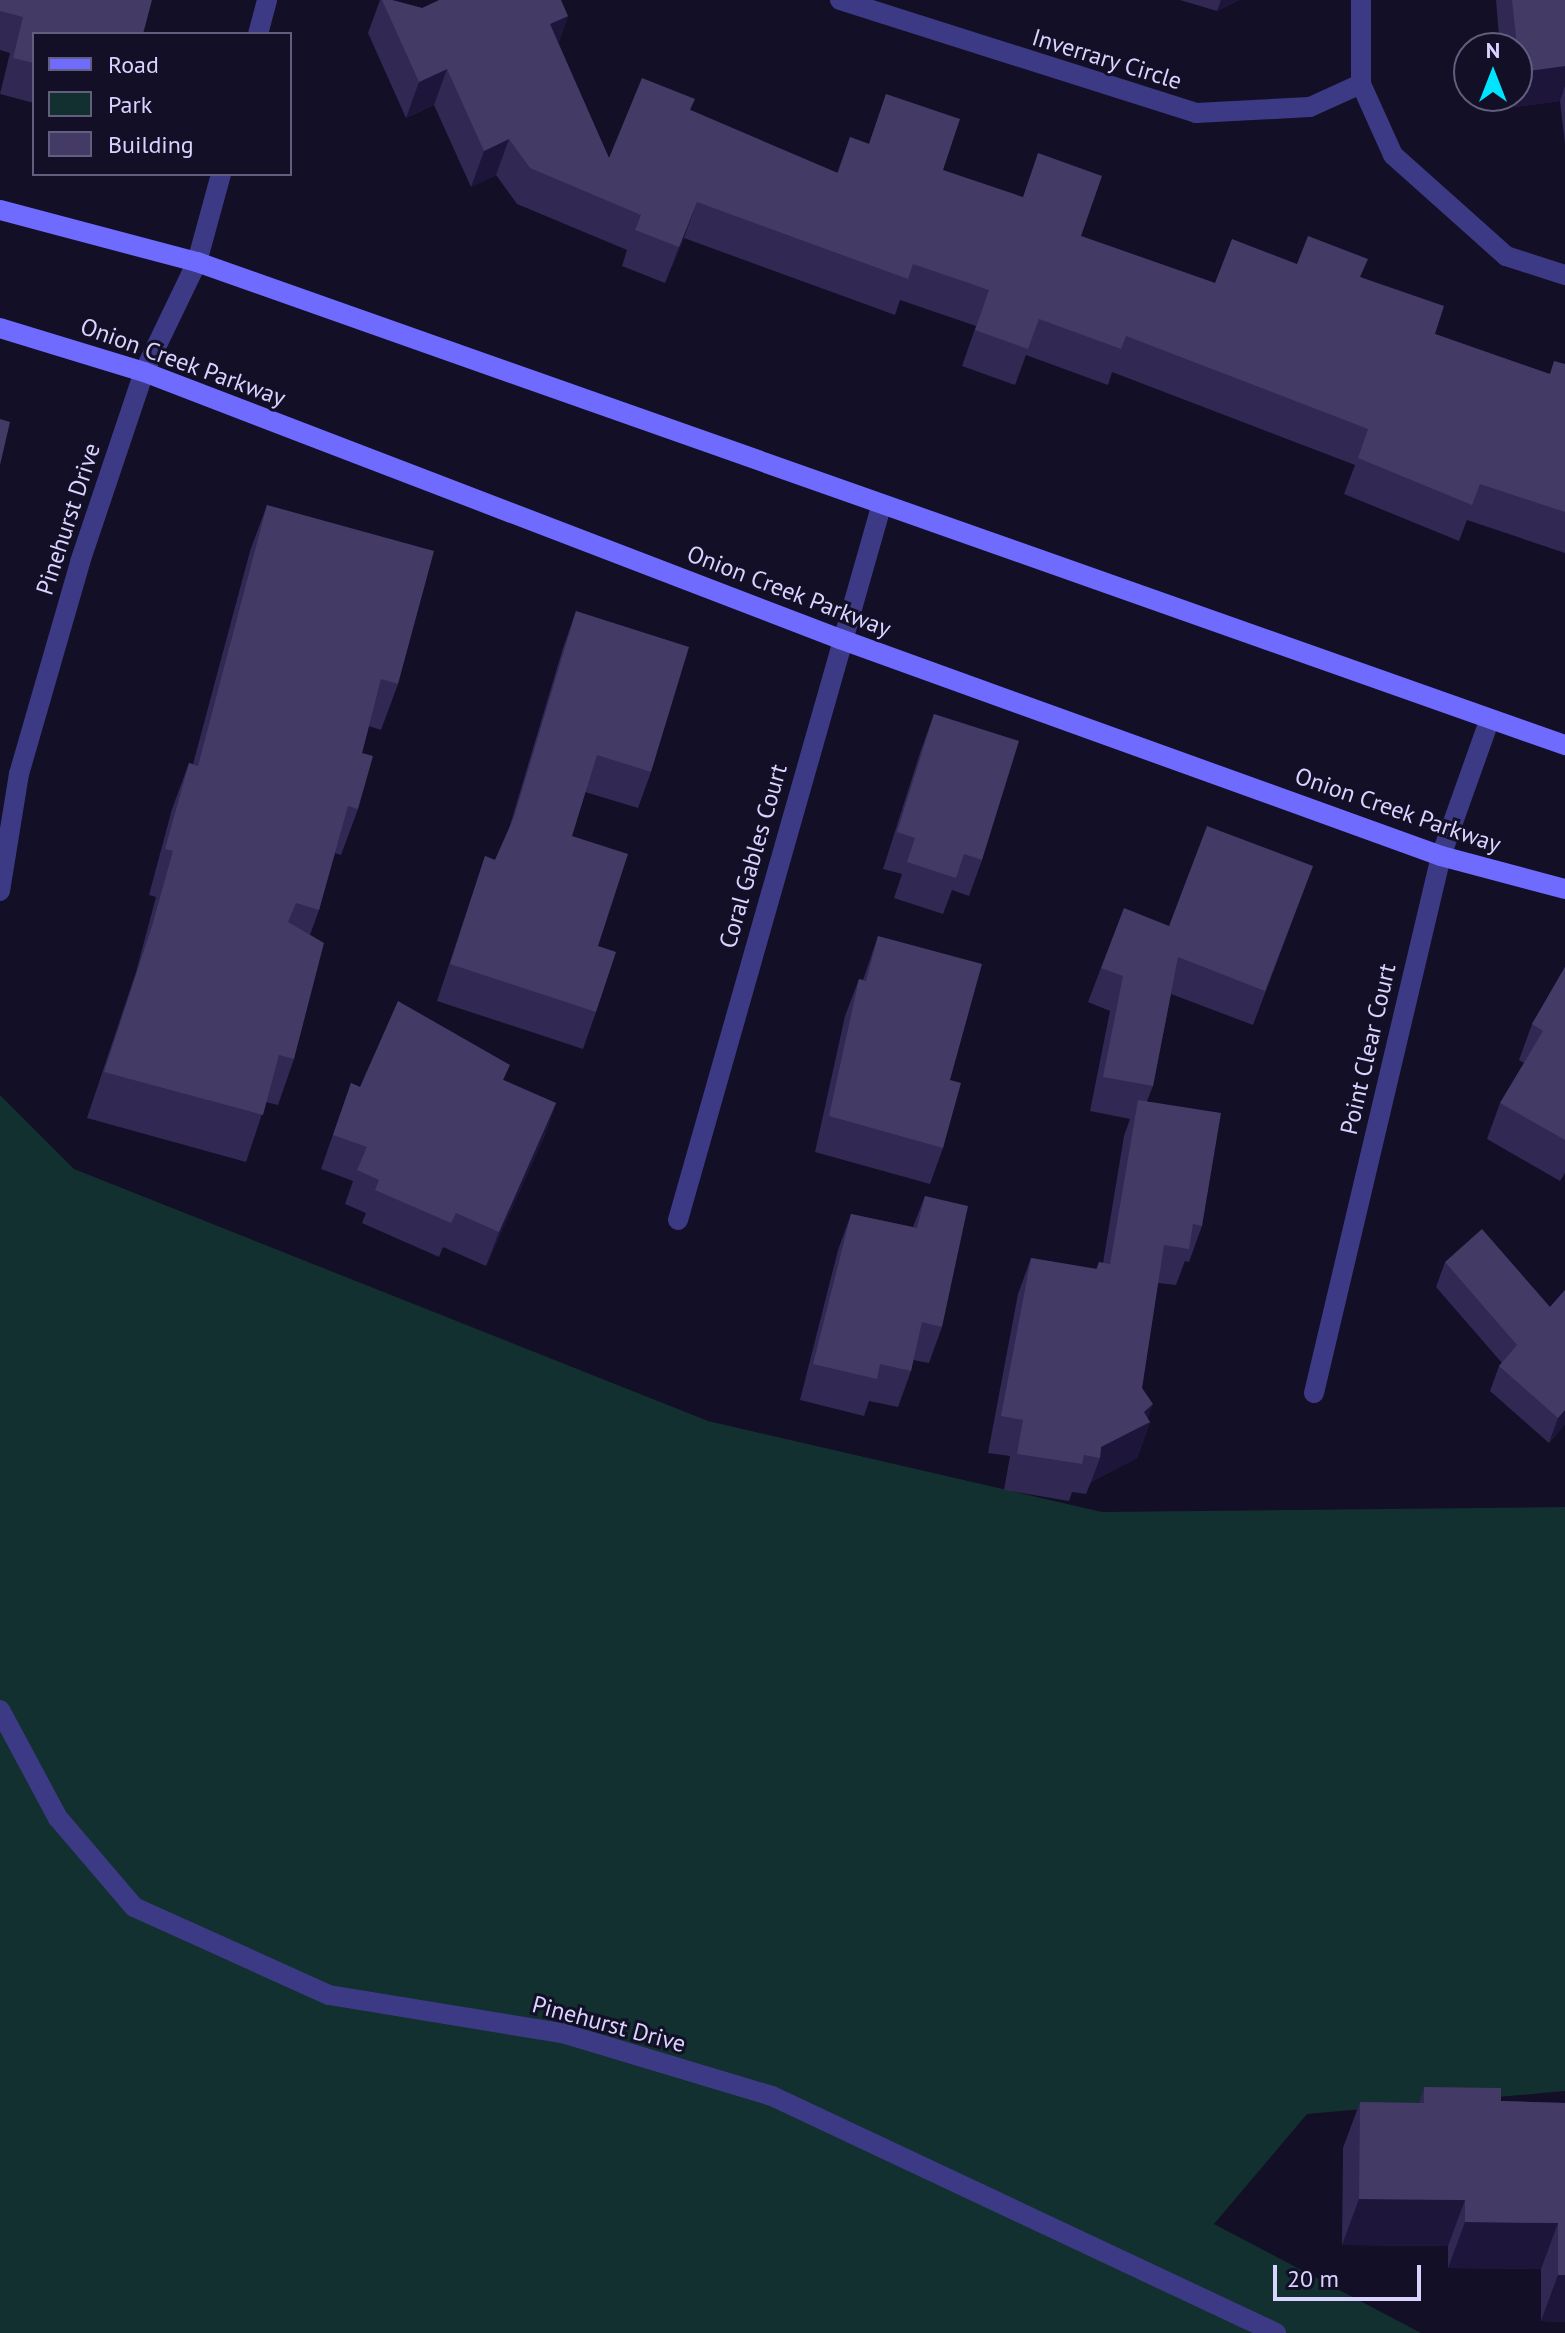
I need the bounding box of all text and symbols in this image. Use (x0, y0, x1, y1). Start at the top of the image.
street label: Inverrary Circle (1028, 22, 1186, 96)
legend (32, 32, 292, 176)
north arrow (1453, 32, 1533, 112)
text: N (1486, 36, 1500, 64)
text: Road (108, 49, 159, 80)
text: Park (108, 89, 152, 120)
text: Building (108, 129, 194, 160)
street label: Onion Creek Parkway (76, 311, 290, 413)
street label: Pinehurst Drive (30, 440, 106, 598)
street label: Onion Creek Parkway (683, 539, 895, 643)
street label: Coral Gables Court (713, 761, 793, 951)
street label: Onion Creek Parkway (1291, 761, 1505, 859)
street label: Point Clear Court (1334, 961, 1402, 1137)
street label: Pinehurst Drive (529, 1990, 689, 2058)
scale bar (1277, 2249, 1425, 2299)
text: 20 m (1287, 2263, 1339, 2294)

